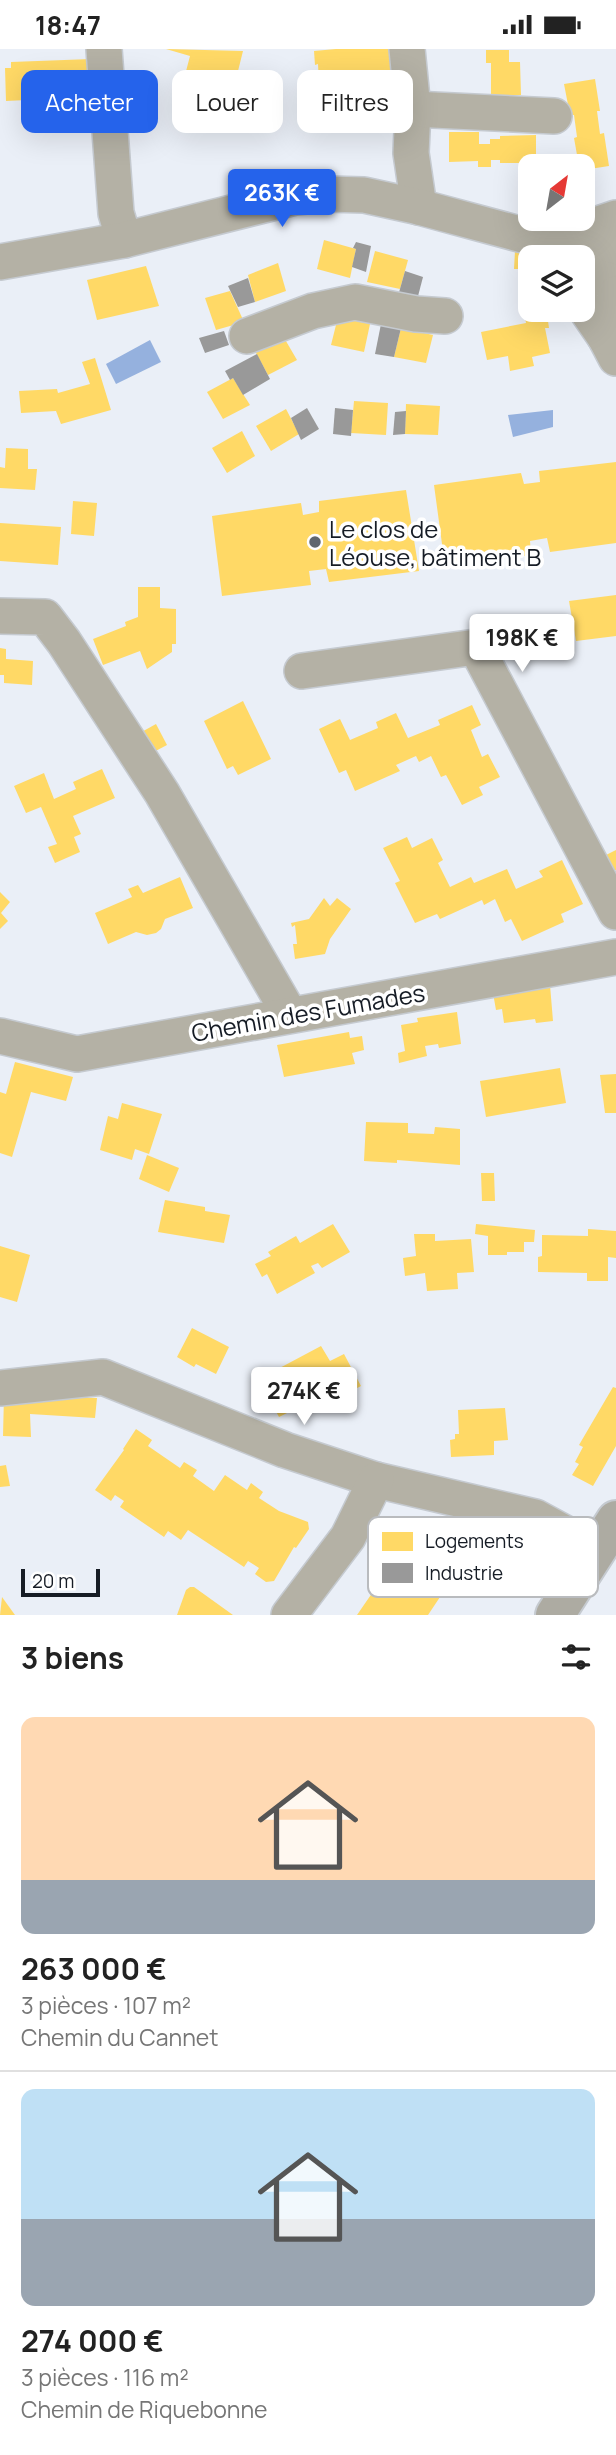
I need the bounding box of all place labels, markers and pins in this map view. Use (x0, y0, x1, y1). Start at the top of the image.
pin: 263K € (225, 169, 339, 229)
place label: Le clos de Léouse, bâtiment B (329, 512, 541, 573)
marker: Le clos de Léouse, bâtiment B (307, 534, 323, 550)
pin: 198K € (465, 615, 579, 674)
pin: 274K € (247, 1367, 361, 1427)

